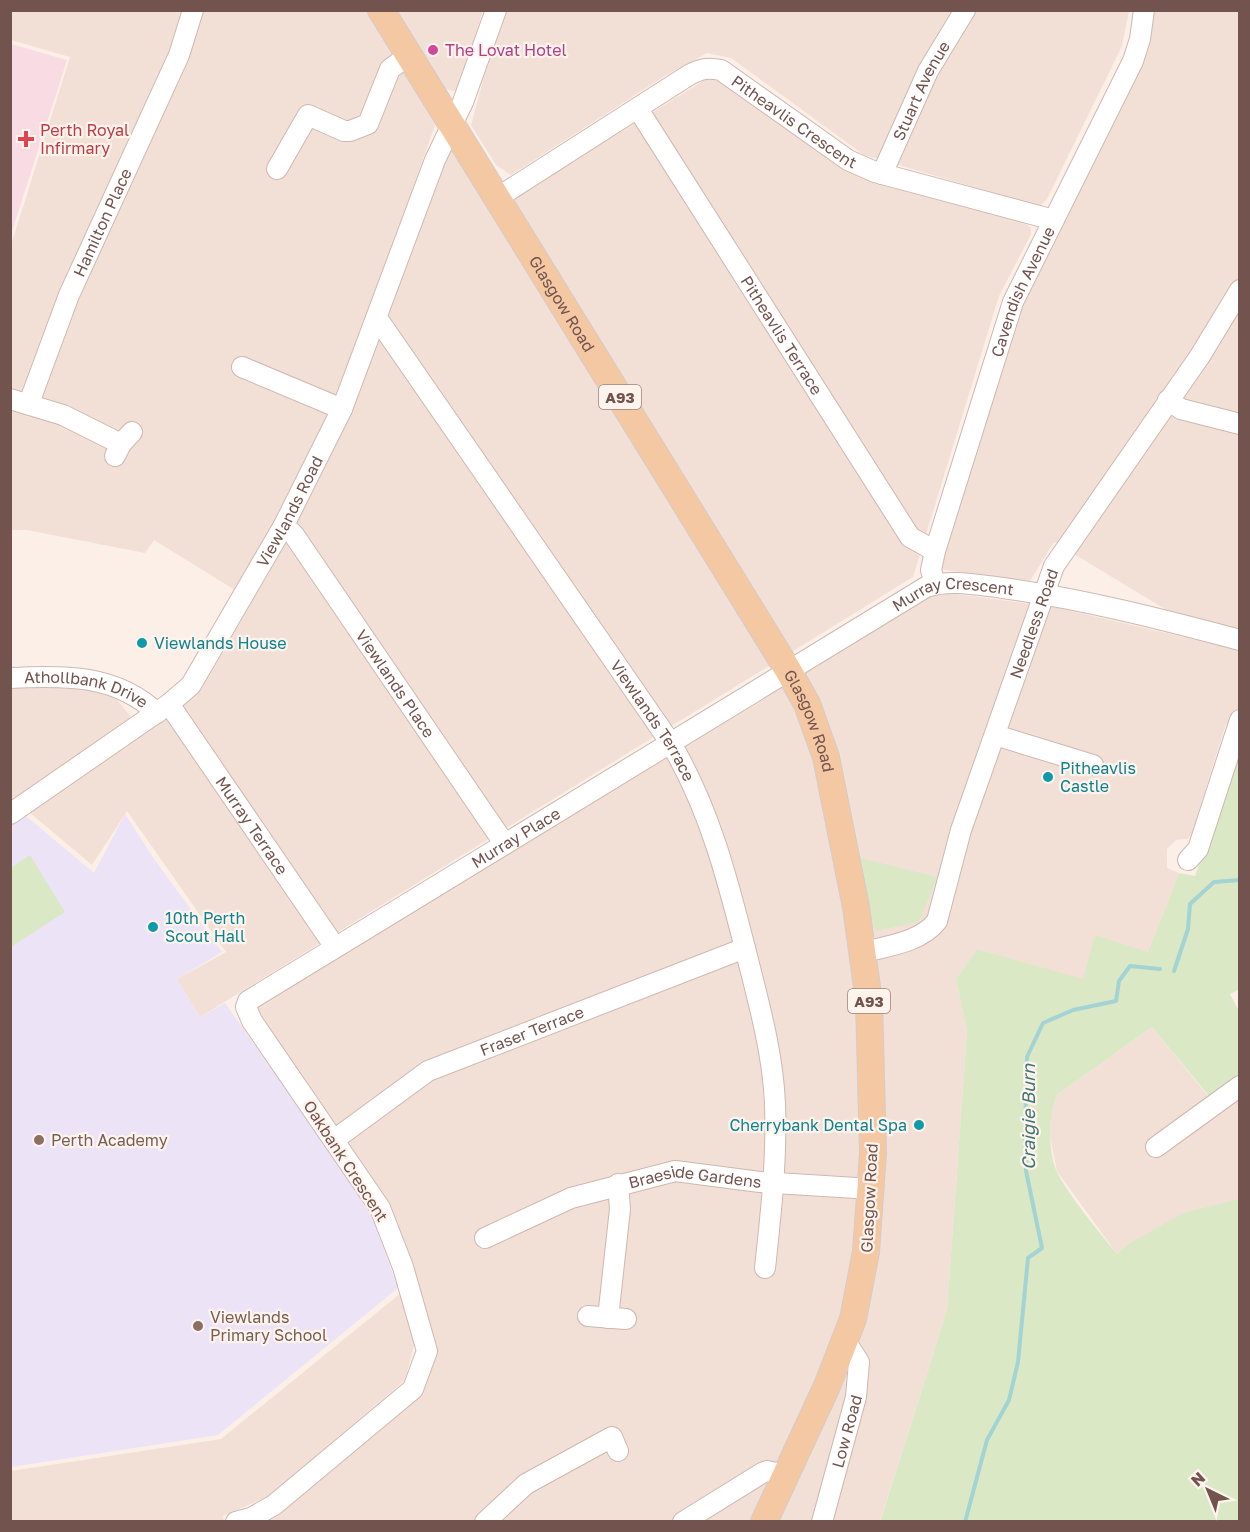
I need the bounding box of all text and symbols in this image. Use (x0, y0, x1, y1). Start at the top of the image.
street label: Stuart Avenue (888, 37, 954, 144)
place label: The Lovat Hotel (445, 40, 567, 60)
marker: The Lovat Hotel (426, 43, 440, 57)
street label: Pitheavlis Crescent (728, 71, 860, 173)
place label: Perth Royal Infirmary (40, 120, 129, 158)
marker: Perth Royal Infirmary (17, 130, 35, 148)
street label: Hamilton Place (69, 165, 136, 280)
street label: Cavendish Avenue (986, 223, 1059, 359)
street label: Glasgow Road (525, 252, 599, 355)
street label: Pitheavlis Terrace (737, 272, 827, 398)
road number: A93 (599, 385, 641, 409)
street label: Viewlands Road (252, 453, 327, 571)
street label: Needless Road (1005, 566, 1062, 681)
street label: Murray Crescent (888, 573, 1015, 615)
street label: Viewlands Place (352, 626, 439, 741)
place label: Viewlands House (154, 633, 287, 653)
marker: Viewlands House (135, 636, 149, 650)
street label: Viewlands Terrace (606, 656, 699, 784)
street label: Glasgow Road (780, 666, 839, 774)
street label: Athollbank Drive (24, 667, 152, 712)
place label: Pitheavlis Castle (1060, 758, 1136, 796)
marker: Pitheavlis Castle (1041, 770, 1055, 784)
street label: Murray Terrace (211, 772, 293, 878)
street label: Murray Place (468, 803, 564, 872)
place label: 10th Perth Scout Hall (165, 908, 245, 946)
marker: 10th Perth Scout Hall (146, 920, 160, 934)
road number: A93 (848, 989, 890, 1013)
street label: Fraser Terrace (477, 1002, 587, 1060)
water label: Craigie Burn (1017, 1063, 1039, 1170)
street label: Oakbank Crescent (299, 1097, 393, 1225)
place label: Cherrybank Dental Spa (729, 1115, 907, 1135)
marker: Cherrybank Dental Spa (912, 1118, 926, 1132)
place label: Perth Academy (51, 1130, 168, 1150)
marker: Perth Academy (32, 1133, 46, 1147)
street label: Glasgow Road (856, 1143, 882, 1253)
street label: Braeside Gardens (626, 1161, 763, 1193)
place label: Viewlands Primary School (210, 1307, 327, 1345)
marker: Viewlands Primary School (191, 1319, 205, 1333)
street label: Low Road (827, 1393, 866, 1470)
north arrow (1178, 1460, 1238, 1520)
text: N (1186, 1468, 1209, 1490)

